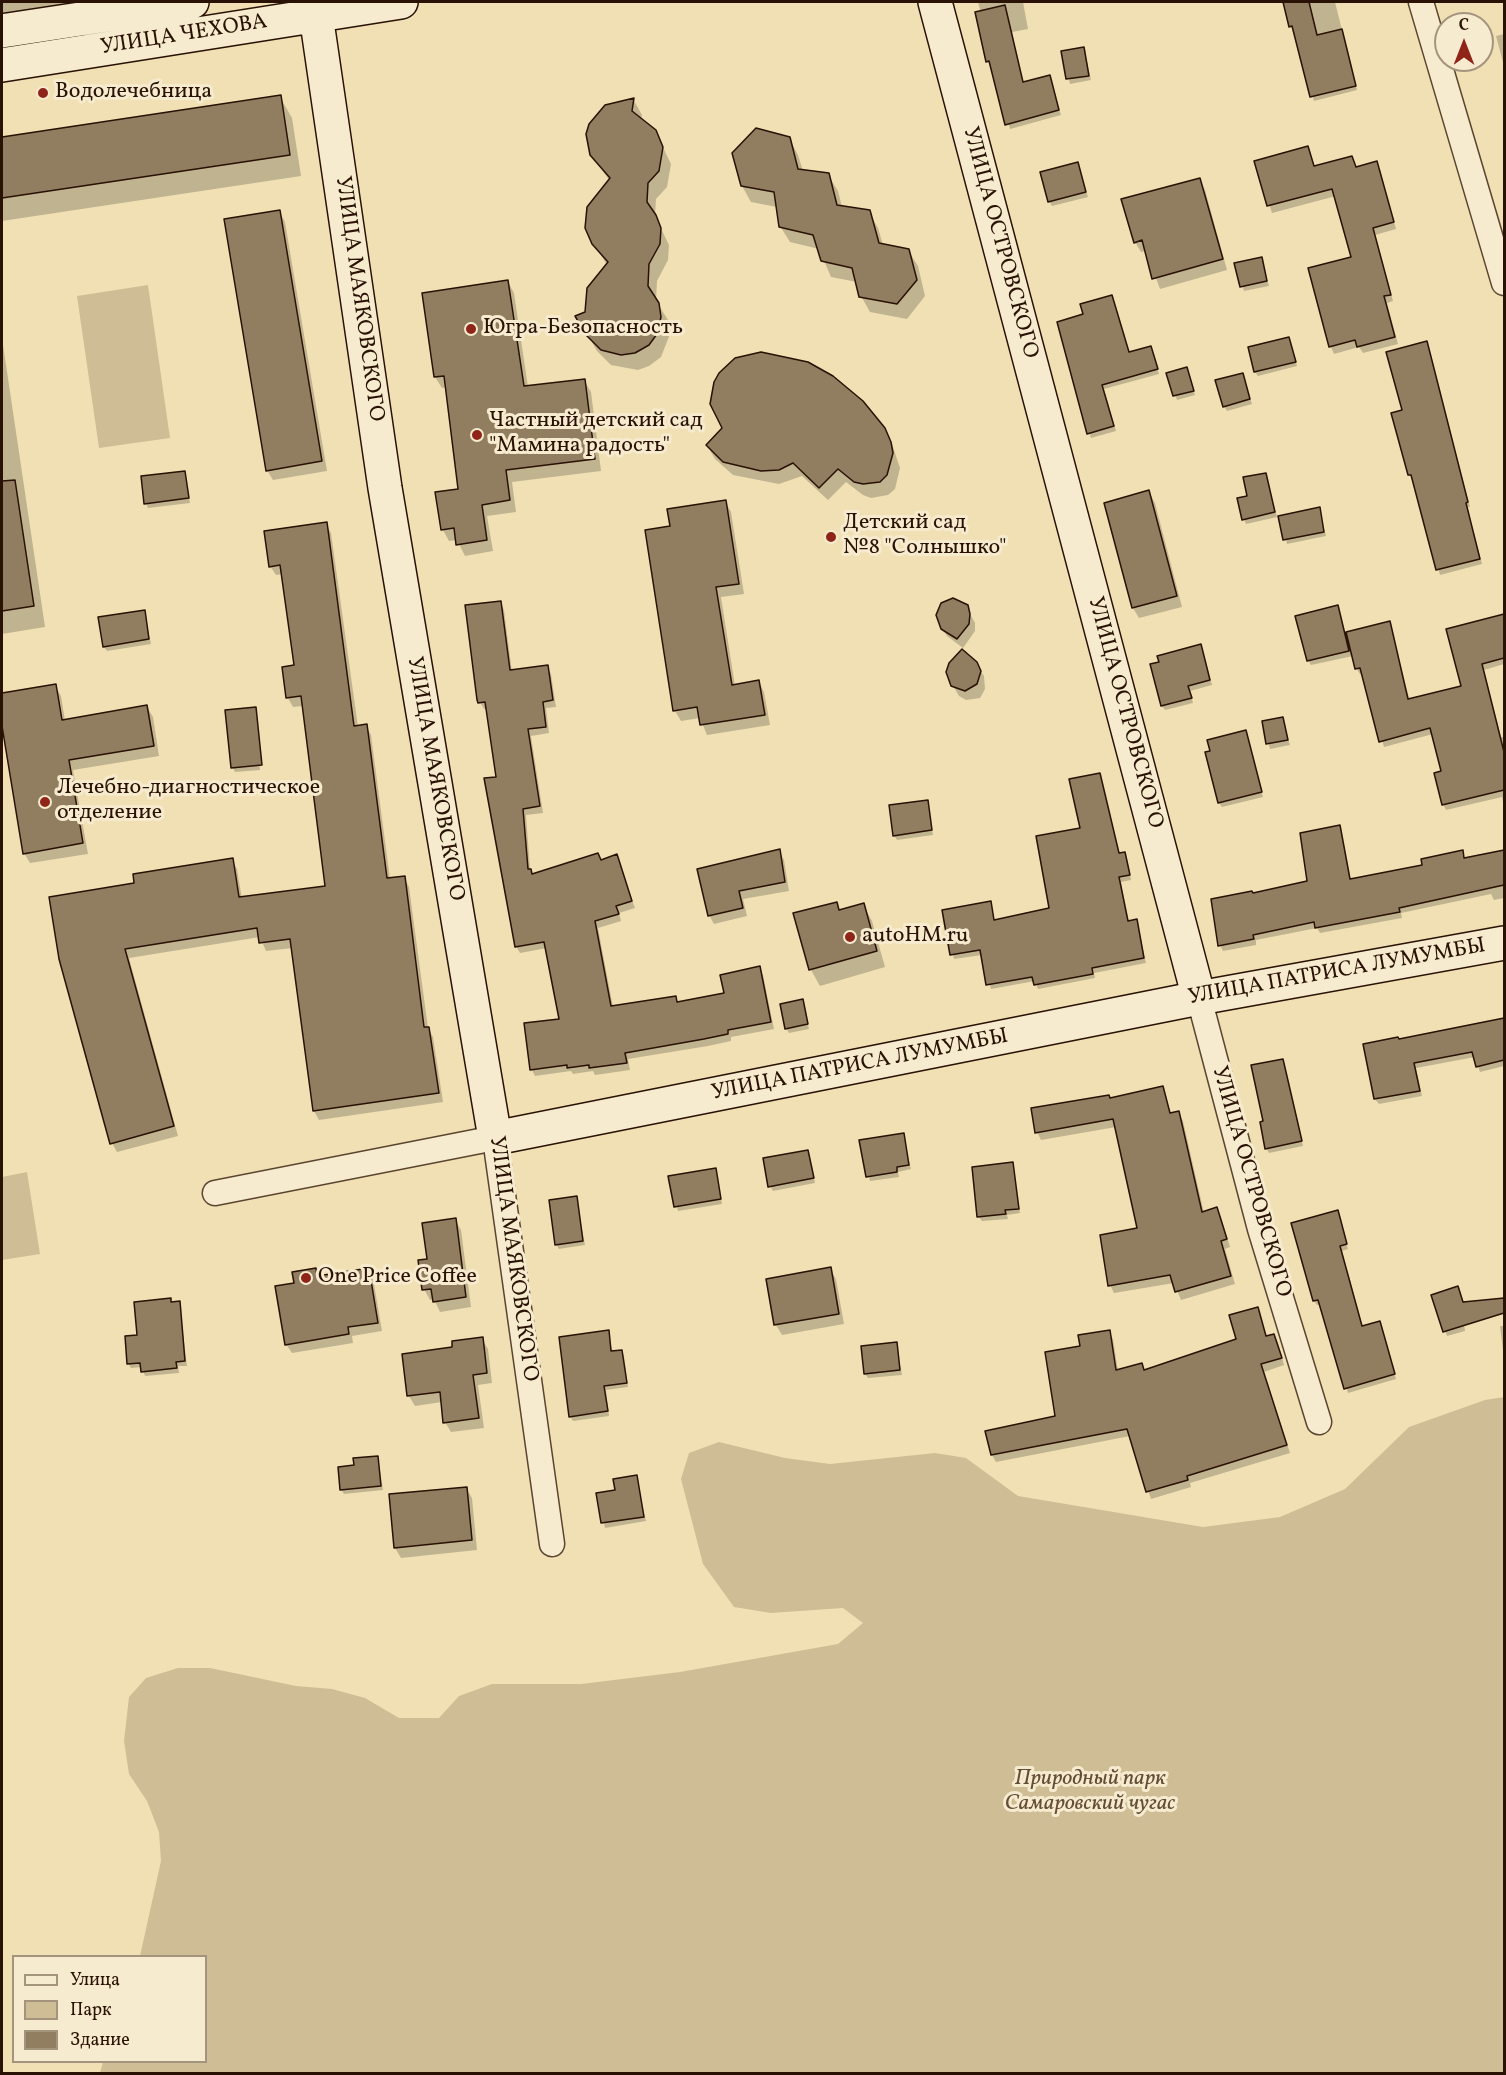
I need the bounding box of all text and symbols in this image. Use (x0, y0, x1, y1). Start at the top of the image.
street label: УЛИЦА ЧЕХОВА (99, 10, 269, 62)
north arrow (1434, 12, 1494, 72)
text: С (1459, 15, 1469, 37)
place label: Водолечебница (55, 80, 212, 106)
marker: Водолечебница (36, 86, 50, 100)
street label: УЛИЦА ОСТРОВСКОГО (955, 124, 1043, 362)
street label: УЛИЦА МАЯКОВСКОГО (328, 175, 388, 423)
place label: Югра-Безопасность (483, 316, 683, 342)
marker: Югра-Безопасность (464, 322, 478, 336)
place label: Частный детский сад "Мамина радость" (489, 409, 703, 460)
marker: Частный детский сад "Мамина радость" (470, 428, 484, 442)
place label: Детский сад №8 "Солнышко" (843, 511, 1007, 562)
marker: Детский сад №8 "Солнышко" (824, 530, 838, 544)
street label: УЛИЦА ОСТРОВСКОГО (1080, 594, 1168, 832)
street label: УЛИЦА МАЯКОВСКОГО (400, 655, 468, 903)
place label: Лечебно-диагностическое отделение (57, 776, 320, 828)
marker: Лечебно-диагностическое отделение (38, 795, 52, 809)
place label: autoHM.ru (862, 924, 968, 950)
marker: autoHM.ru (843, 930, 857, 944)
street label: УЛИЦА ПАТРИСА ЛУМУМБЫ (1186, 934, 1488, 1012)
street label: УЛИЦА ПАТРИСА ЛУМУМБЫ (709, 1024, 1011, 1108)
street label: УЛИЦА ОСТРОВСКОГО (1204, 1064, 1296, 1300)
street label: УЛИЦА МАЯКОВСКОГО (482, 1135, 542, 1383)
place label: One Price Coffee (318, 1265, 477, 1291)
marker: One Price Coffee (299, 1271, 313, 1285)
park label: Природный парк Самаровский чугас (1005, 1767, 1175, 1819)
legend (12, 1955, 207, 2063)
text: Улица (70, 1968, 120, 1993)
text: Парк (70, 1998, 112, 2023)
text: Здание (70, 2028, 130, 2053)

